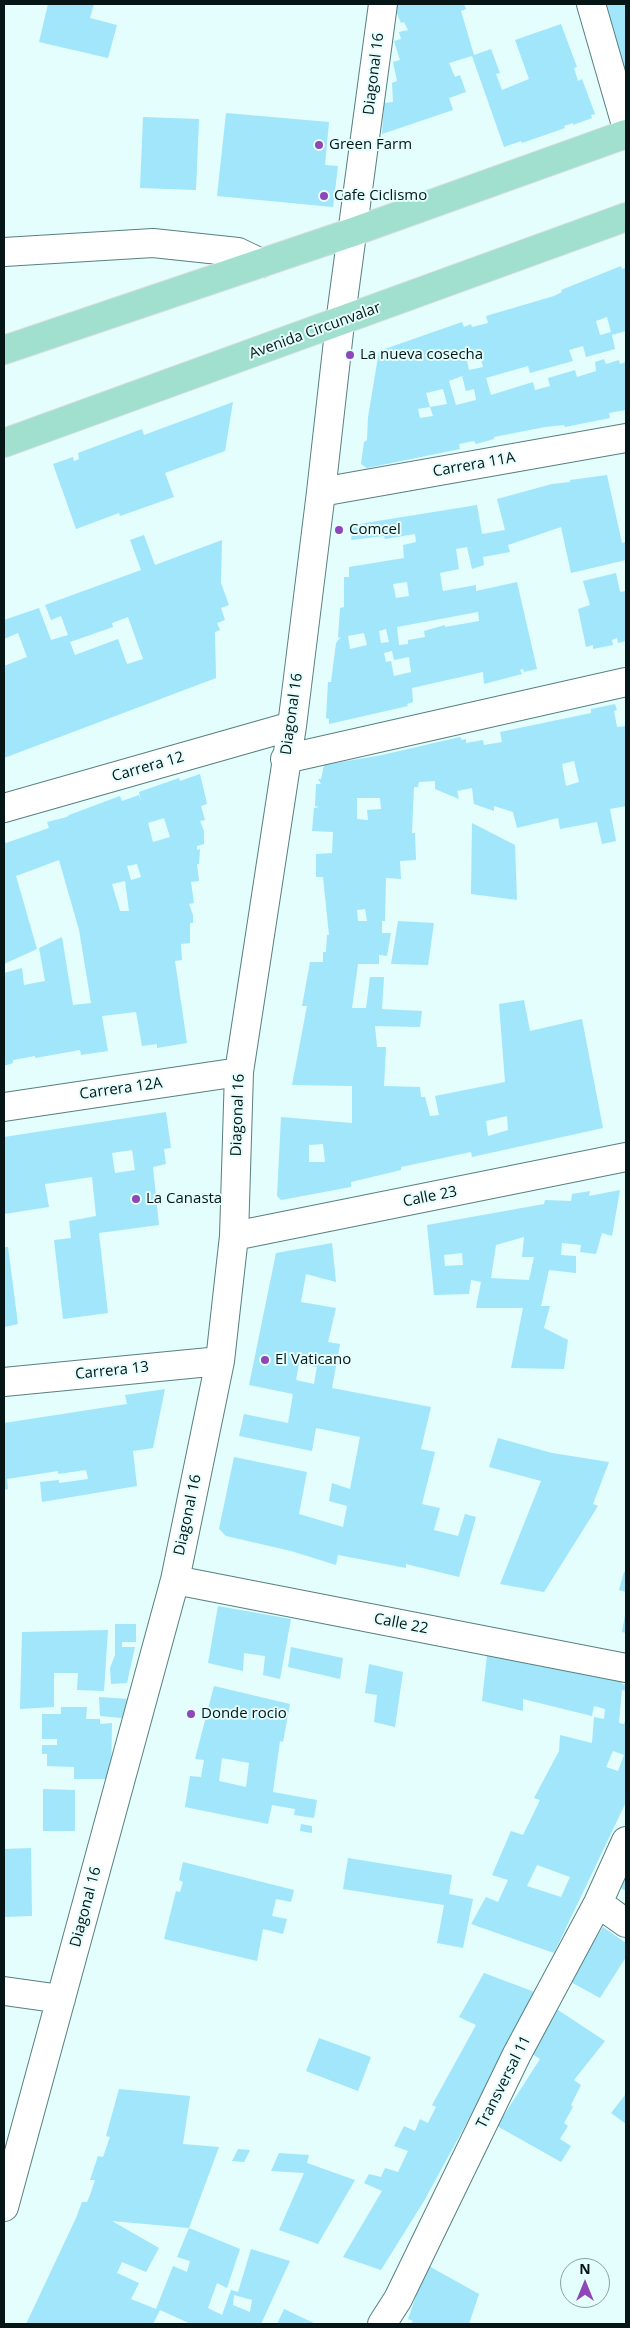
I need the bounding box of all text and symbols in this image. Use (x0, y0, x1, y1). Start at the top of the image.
street label: Diagonal 16 (360, 32, 388, 116)
place label: Green Farm (329, 136, 412, 154)
marker: Green Farm (313, 139, 325, 151)
place label: Cafe Ciclismo (334, 187, 427, 205)
marker: Cafe Ciclismo (318, 190, 330, 202)
street label: Avenida Circunvalar (247, 299, 383, 363)
place label: La nueva cosecha (360, 346, 483, 364)
marker: La nueva cosecha (344, 349, 356, 361)
street label: Carrera 11A (431, 449, 517, 481)
place label: Comcel (349, 521, 401, 539)
marker: Comcel (333, 524, 345, 536)
street label: Diagonal 16 (277, 672, 307, 756)
street label: Carrera 12 (110, 748, 186, 786)
street label: Diagonal 16 (228, 1073, 248, 1157)
street label: Carrera 12A (78, 1074, 164, 1104)
street label: Calle 23 (401, 1183, 459, 1211)
place label: La Canasta (146, 1190, 222, 1208)
marker: La Canasta (130, 1193, 142, 1205)
place label: El Vaticano (275, 1351, 351, 1369)
marker: El Vaticano (259, 1354, 271, 1366)
street label: Carrera 13 (74, 1358, 150, 1384)
street label: Diagonal 16 (171, 1473, 205, 1557)
street label: Calle 22 (372, 1610, 430, 1638)
place label: Donde rocio (201, 1705, 287, 1723)
marker: Donde rocio (185, 1708, 197, 1720)
street label: Diagonal 16 (67, 1865, 105, 1949)
street label: Transversal 11 (473, 2033, 535, 2131)
north arrow (560, 2258, 610, 2308)
text: N (579, 2259, 591, 2278)

